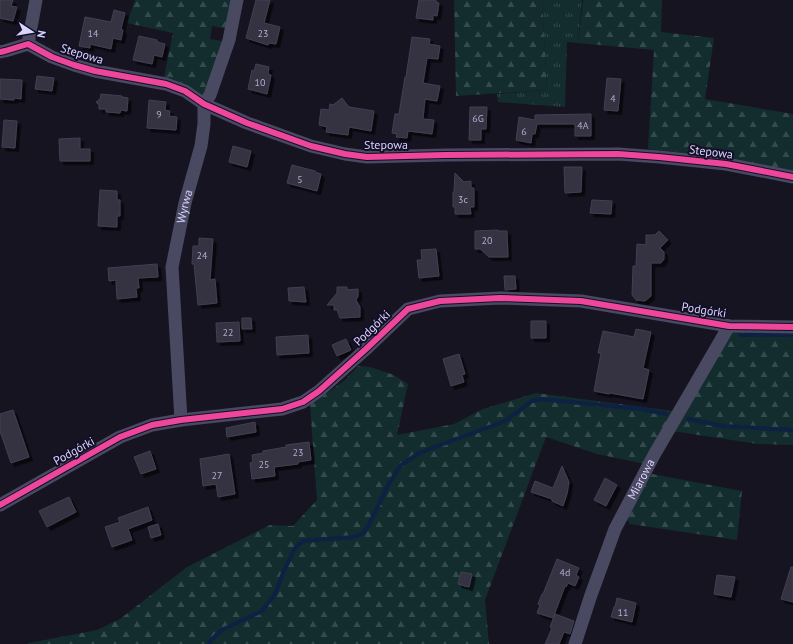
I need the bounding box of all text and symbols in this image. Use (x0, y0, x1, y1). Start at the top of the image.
north arrow (12, 12, 52, 52)
house number: 14 (88, 27, 99, 40)
house number: 23 (258, 27, 268, 40)
text: N (34, 29, 49, 39)
street label: Stepowa (59, 40, 105, 67)
house number: 10 (255, 76, 266, 89)
house number: 4 (610, 92, 616, 105)
house number: 9 (156, 108, 162, 121)
house number: 6G (472, 112, 484, 125)
house number: 4A (577, 119, 589, 132)
house number: 6 (521, 125, 527, 138)
street label: Stepowa (364, 137, 408, 152)
street label: Stepowa (688, 141, 734, 162)
house number: 5 (297, 173, 303, 186)
street label: Wyrwa (173, 188, 195, 225)
house number: 3c (458, 193, 468, 206)
house number: 20 (482, 234, 493, 247)
house number: 24 (197, 249, 208, 262)
street label: Podgórki (681, 299, 728, 320)
street label: Podgórki (350, 307, 393, 349)
house number: 22 (223, 326, 233, 339)
street label: Podgórki (50, 433, 97, 468)
house number: 23 (293, 446, 303, 459)
street label: Miarowa (624, 456, 658, 502)
house number: 25 (259, 458, 269, 471)
house number: 27 (212, 469, 222, 482)
house number: 4d (560, 566, 570, 579)
house number: 11 (618, 606, 628, 619)

